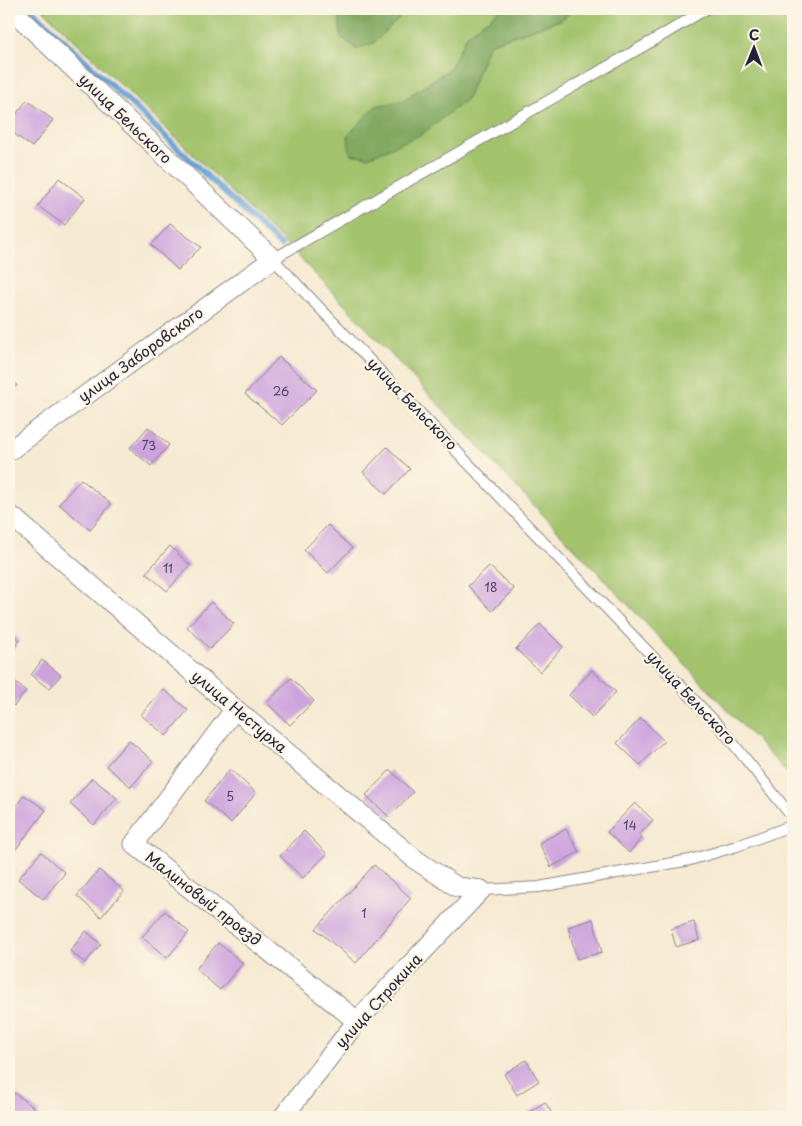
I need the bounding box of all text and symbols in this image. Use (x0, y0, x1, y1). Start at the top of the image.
north arrow (730, 22, 780, 72)
text: С (749, 24, 760, 45)
street label: улица Бельского (74, 67, 178, 168)
street label: улица Заборовского (73, 300, 207, 407)
street label: улица Бельского (363, 351, 464, 455)
house number: 26 (273, 382, 289, 400)
house number: 73 (142, 436, 156, 454)
house number: 11 (163, 559, 173, 577)
house number: 18 (485, 578, 497, 596)
street label: улица Бельского (642, 645, 742, 749)
street label: улица Нестурха (187, 664, 293, 758)
house number: 5 (226, 787, 234, 805)
house number: 14 (623, 816, 637, 834)
street label: Малиновый проезд (141, 845, 267, 951)
house number: 1 (361, 904, 367, 922)
street label: улица Строкина (329, 947, 427, 1053)

